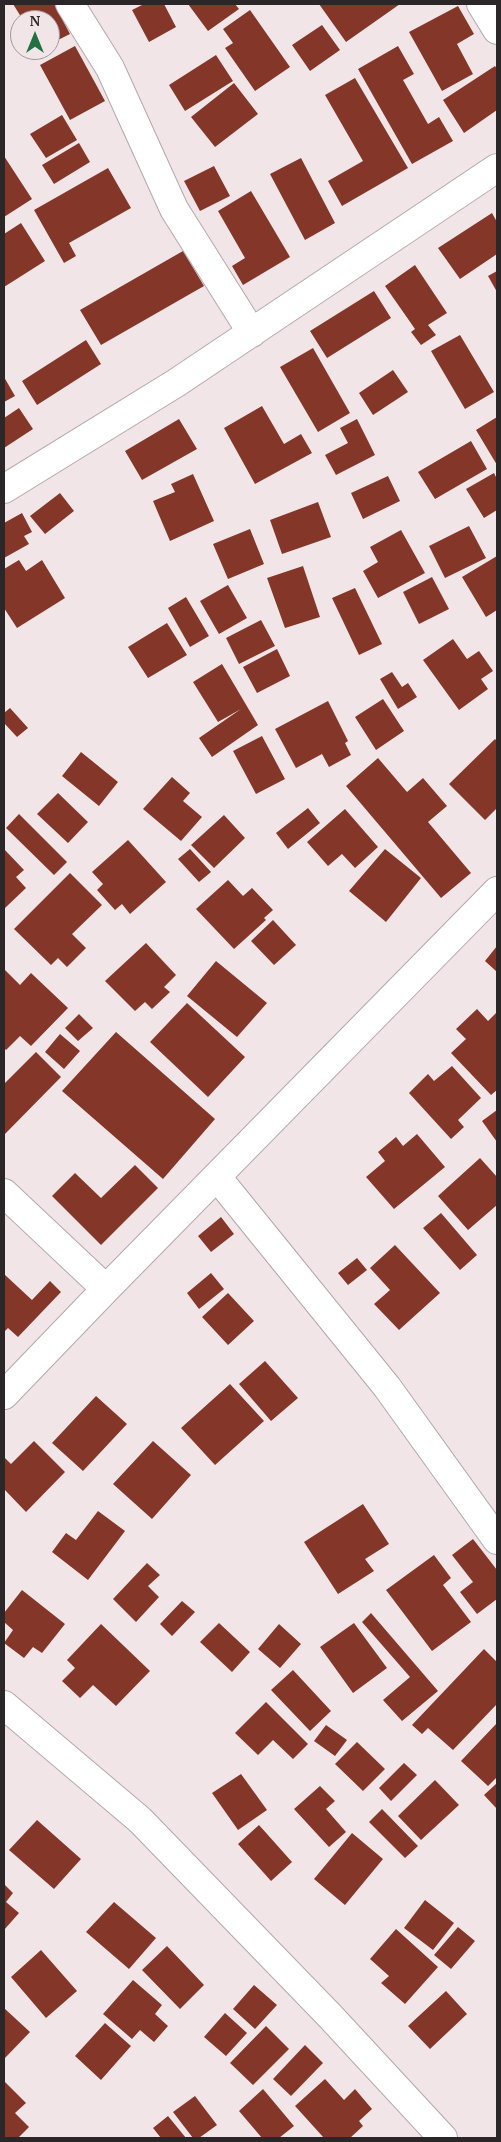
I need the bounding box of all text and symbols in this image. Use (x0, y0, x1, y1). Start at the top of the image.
north arrow (10, 10, 60, 60)
text: N (30, 11, 40, 30)

